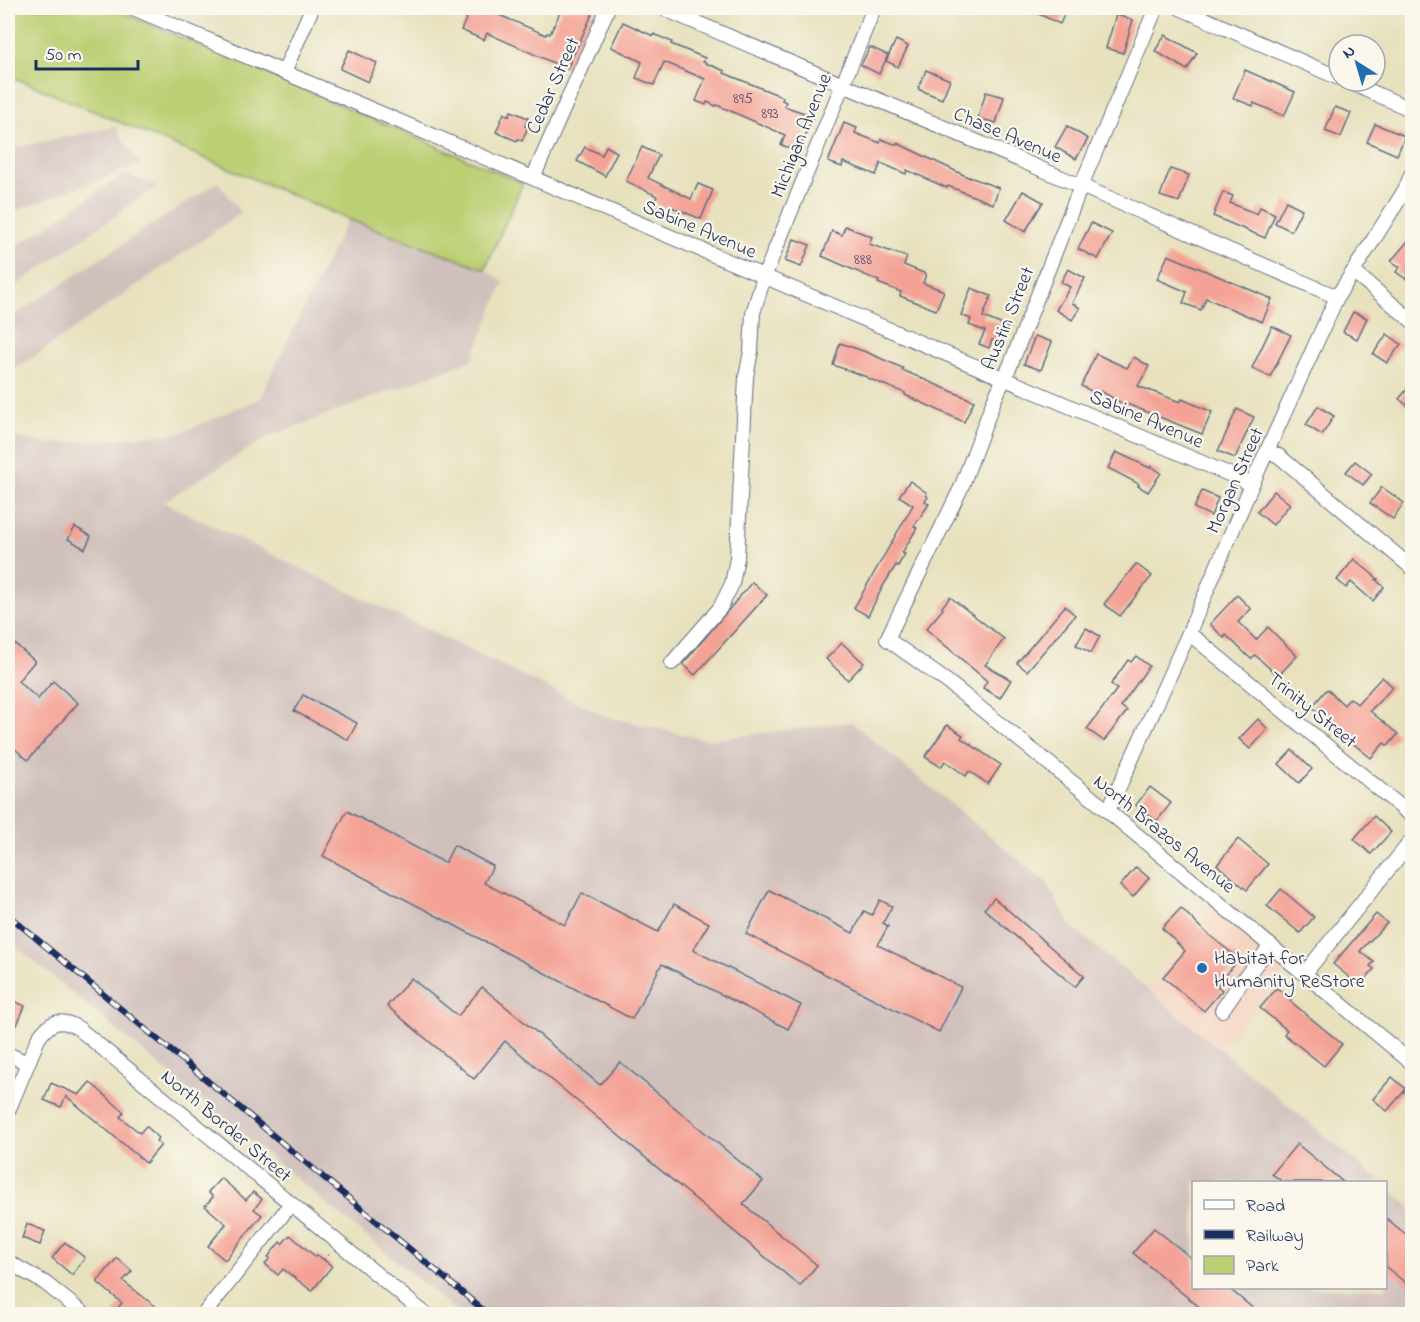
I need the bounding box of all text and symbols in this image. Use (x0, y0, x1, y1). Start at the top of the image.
scale bar (36, 33, 138, 71)
street label: Cedar Street (520, 33, 589, 139)
north arrow (1327, 33, 1387, 93)
text: N (1338, 40, 1361, 65)
text: 50 m (45, 43, 82, 69)
street label: Michigan Avenue (764, 69, 841, 203)
house number: 895 (733, 87, 753, 111)
street label: Chase Avenue (948, 100, 1066, 172)
house number: 893 (761, 102, 779, 126)
street label: Sabine Avenue (637, 193, 761, 267)
house number: 888 (854, 248, 872, 272)
street label: Austin Street (975, 263, 1043, 375)
street label: Sabine Avenue (1084, 383, 1208, 457)
street label: Morgan Street (1200, 423, 1274, 539)
street label: Trinity Street (1260, 666, 1363, 756)
street label: North Brazos Avenue (1086, 768, 1241, 901)
place label: Habitat for Humanity ReStore (1214, 945, 1365, 997)
marker: Habitat for Humanity ReStore (1195, 961, 1209, 975)
street label: North Border Street (154, 1063, 297, 1191)
legend (1192, 1181, 1387, 1289)
text: Road (1246, 1194, 1285, 1220)
text: Railway (1246, 1224, 1303, 1250)
text: Park (1246, 1254, 1279, 1280)

